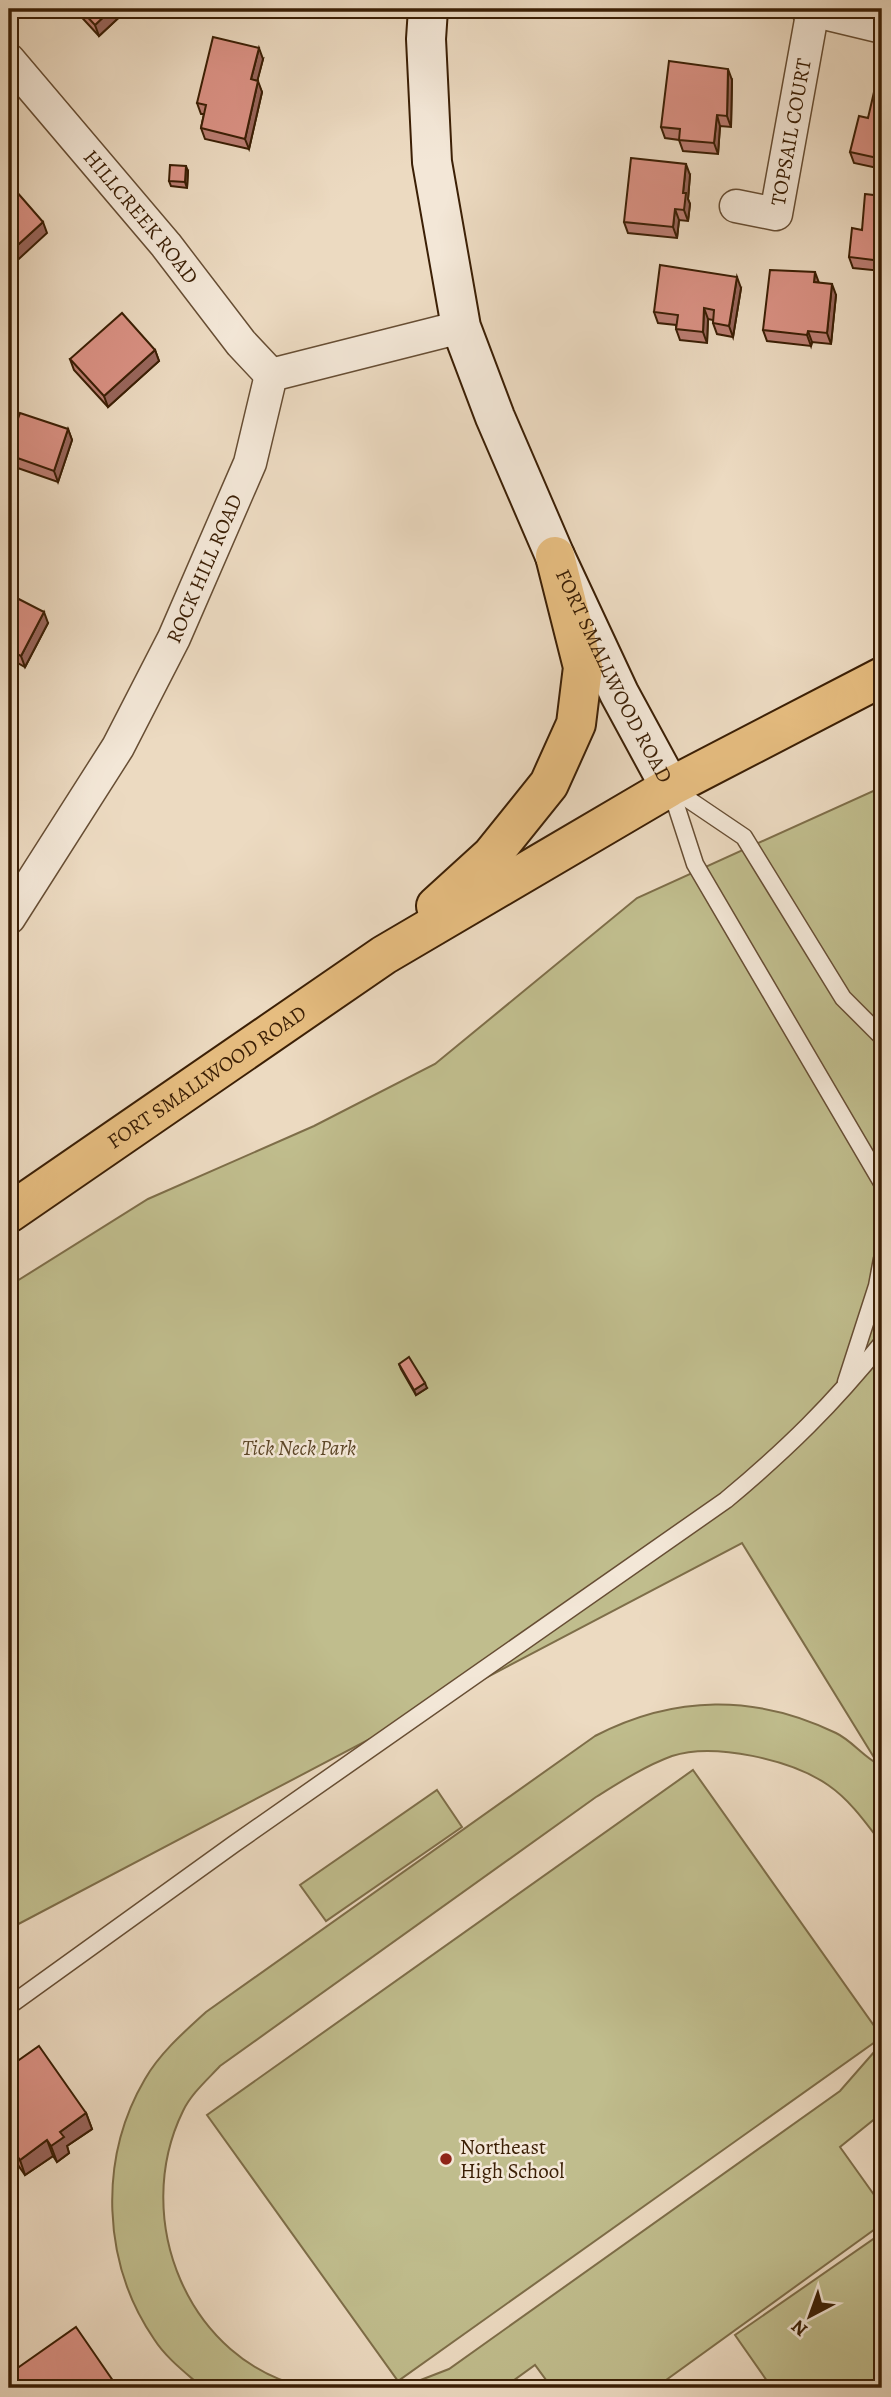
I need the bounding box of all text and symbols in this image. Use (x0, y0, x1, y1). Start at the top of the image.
street label: TOPSAIL COURT (764, 56, 818, 208)
street label: HILLCREEK ROAD (77, 144, 205, 290)
street label: ROCK HILL ROAD (159, 490, 249, 648)
street label: FORT SMALLWOOD ROAD (549, 564, 679, 788)
street label: FORT SMALLWOOD ROAD (102, 999, 312, 1155)
park label: Tick Neck Park (242, 1434, 356, 1462)
place label: Northeast High School (460, 2133, 564, 2185)
marker: Northeast High School (438, 2151, 454, 2167)
north arrow (776, 2282, 846, 2352)
text: N (786, 2314, 813, 2342)

